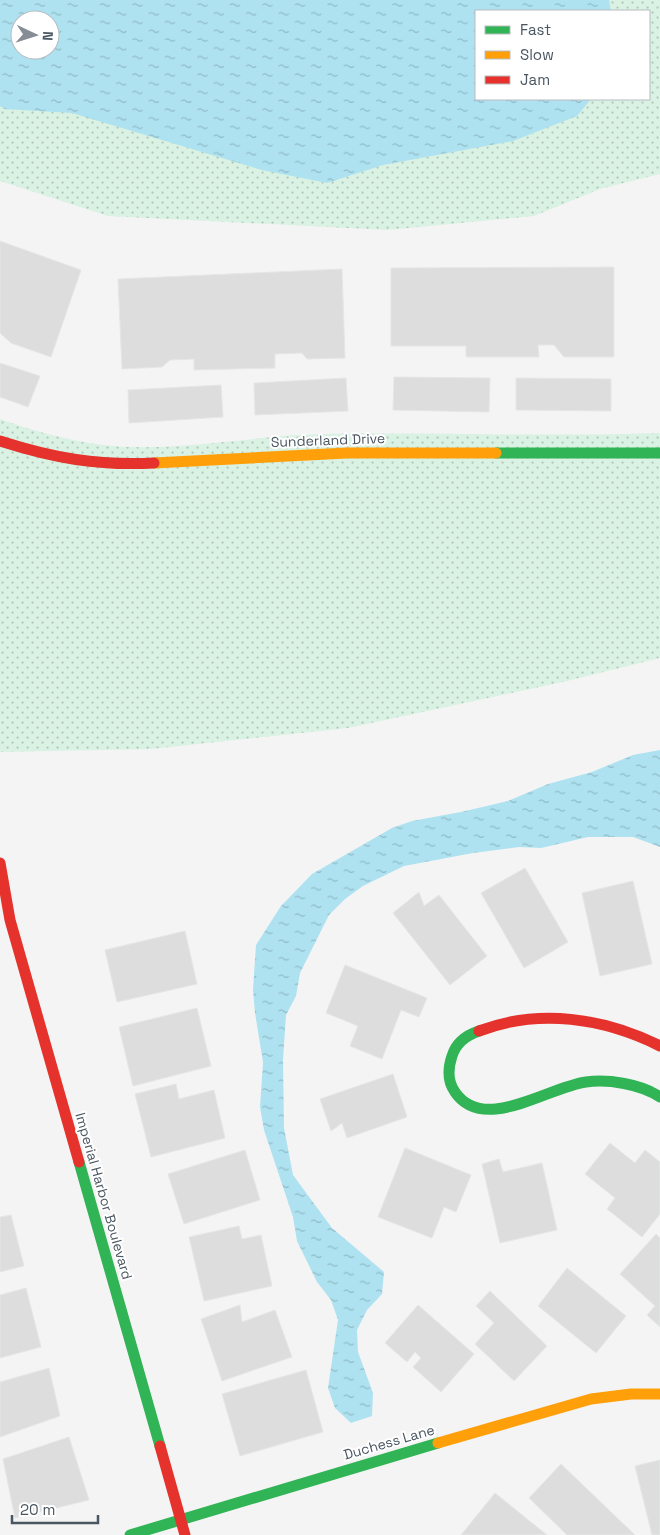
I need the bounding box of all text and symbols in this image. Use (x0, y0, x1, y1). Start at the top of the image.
north arrow (10, 10, 60, 60)
legend (475, 10, 650, 100)
text: Fast (520, 20, 551, 39)
text: N (39, 31, 57, 41)
text: Slow (520, 45, 554, 64)
text: Jam (520, 70, 550, 89)
street label: Sunderland Drive (270, 429, 386, 451)
street label: Imperial Harbor Boulevard (72, 1110, 136, 1282)
street label: Duchess Lane (341, 1420, 437, 1464)
scale bar (12, 1492, 99, 1524)
text: 20 m (20, 1500, 55, 1519)

